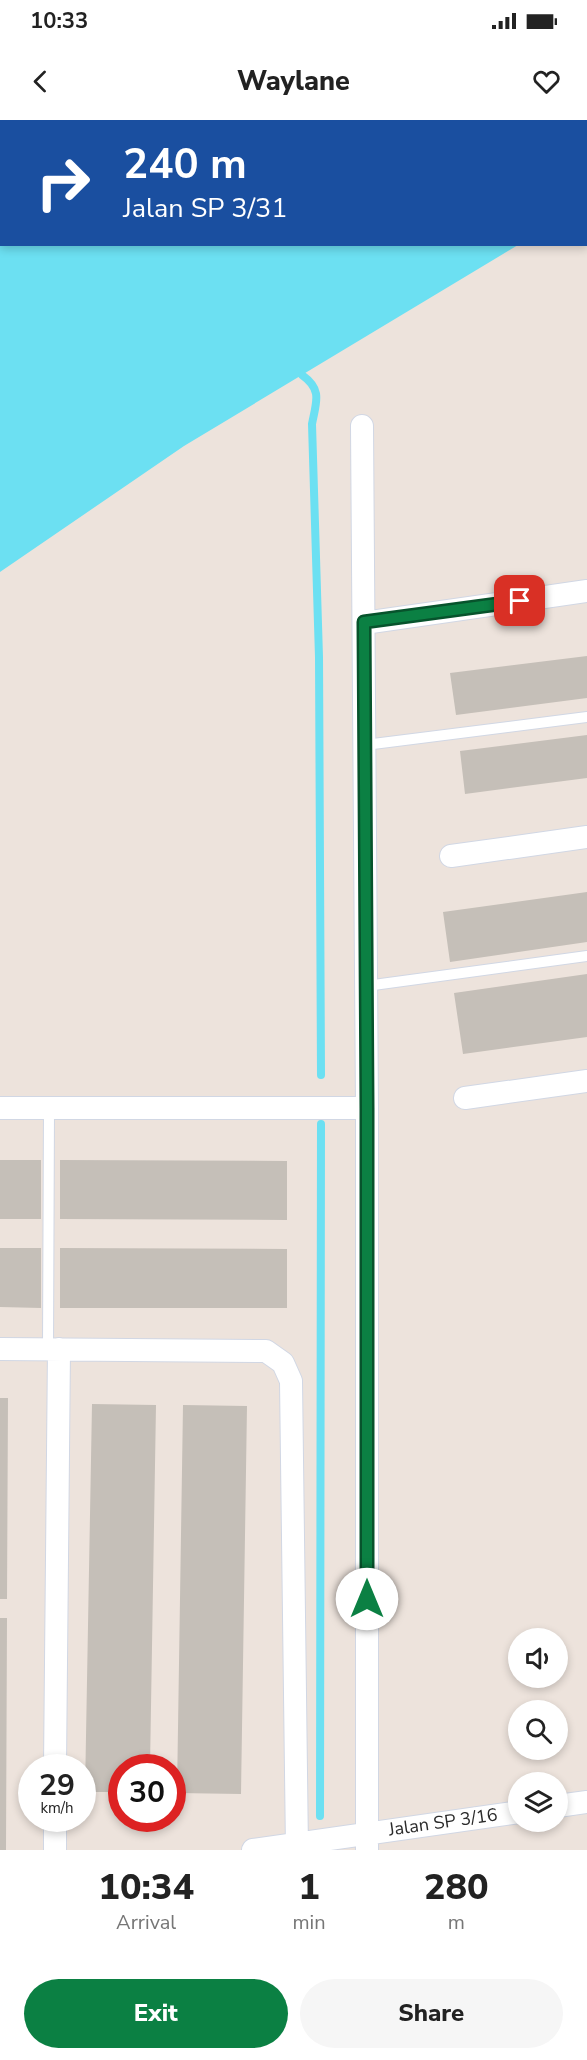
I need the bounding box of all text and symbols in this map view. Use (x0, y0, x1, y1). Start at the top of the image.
text: 10:33 (30, 6, 88, 36)
text: Waylane (237, 63, 350, 100)
icon: back (24, 65, 57, 98)
icon: heart (530, 65, 563, 98)
text: 240 m (123, 136, 247, 193)
icon: right (24, 144, 102, 222)
text: Jalan SP 3/31 (123, 190, 288, 227)
pin (494, 575, 545, 626)
icon: arrive (503, 584, 536, 617)
position arrow (335, 1567, 399, 1631)
map controls (508, 1628, 568, 1832)
button: sound (508, 1628, 568, 1688)
button: search (508, 1700, 568, 1760)
speed limit sign: 30 (108, 1754, 186, 1832)
text: 29 (39, 1765, 75, 1806)
button: layers (508, 1772, 568, 1832)
text: km/h (40, 1798, 74, 1818)
street label: Jalan SP 3/16 (386, 1802, 499, 1842)
text: 10:34 (98, 1863, 194, 1912)
text: 1 (298, 1863, 320, 1912)
text: 280 (424, 1863, 489, 1912)
text: Arrival (116, 1909, 176, 1936)
text: min (292, 1909, 326, 1936)
text: m (448, 1909, 465, 1936)
button: Exit (24, 1979, 288, 2048)
button: Share (300, 1979, 563, 2048)

